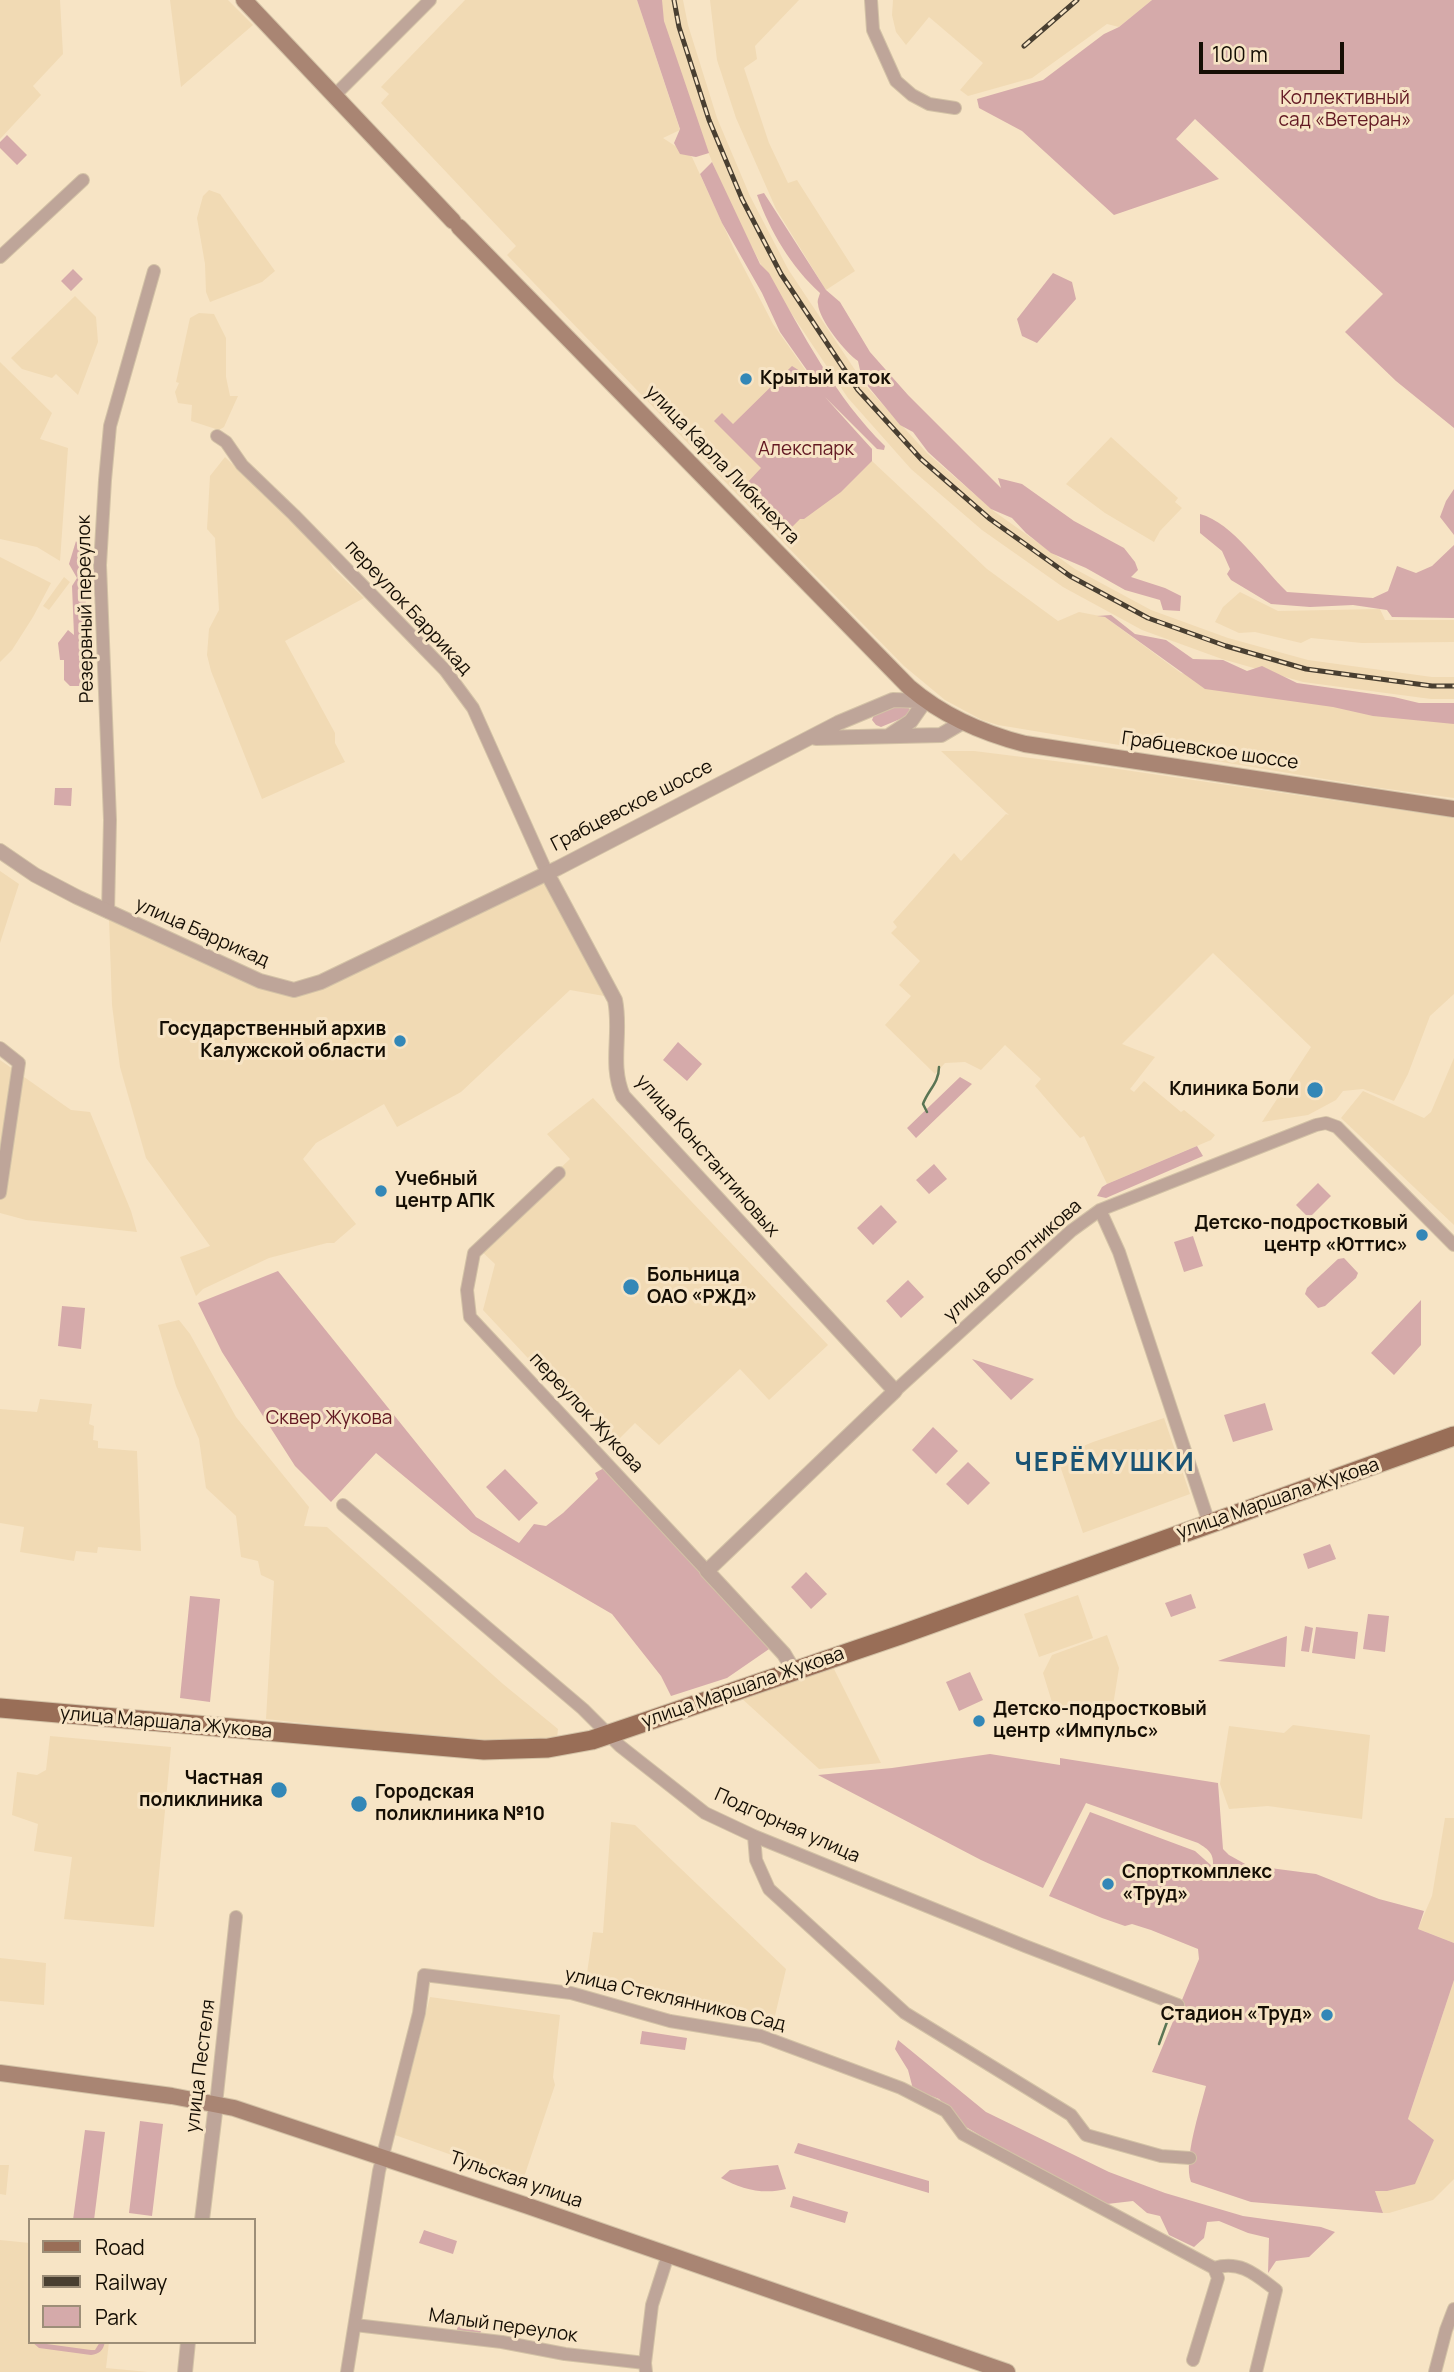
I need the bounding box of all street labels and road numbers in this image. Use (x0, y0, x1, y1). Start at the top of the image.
street label: улица Карла Либкнехта (640, 381, 804, 549)
street label: Резервный переулок (73, 515, 99, 703)
street label: переулок Баррикад (340, 536, 476, 680)
street label: Грабцевское шоссе (1120, 727, 1300, 775)
street label: Грабцевское шоссе (547, 755, 717, 857)
street label: улица Баррикад (132, 893, 272, 973)
street label: улица Константиновых (630, 1070, 784, 1242)
street label: улица Болотникова (939, 1195, 1087, 1327)
street label: переулок Жукова (524, 1348, 648, 1478)
street label: улица Маршала Жукова (1174, 1454, 1382, 1544)
street label: улица Маршала Жукова (639, 1643, 847, 1733)
street label: улица Маршала Жукова (59, 1702, 273, 1744)
street label: Подгорная улица (711, 1784, 863, 1868)
street label: улица Стеклянников Сад (562, 1964, 788, 2036)
street label: улица Пестеля (182, 1998, 220, 2134)
street label: Тульская улица (446, 2147, 586, 2213)
street label: Малый переулок (427, 2304, 579, 2348)

